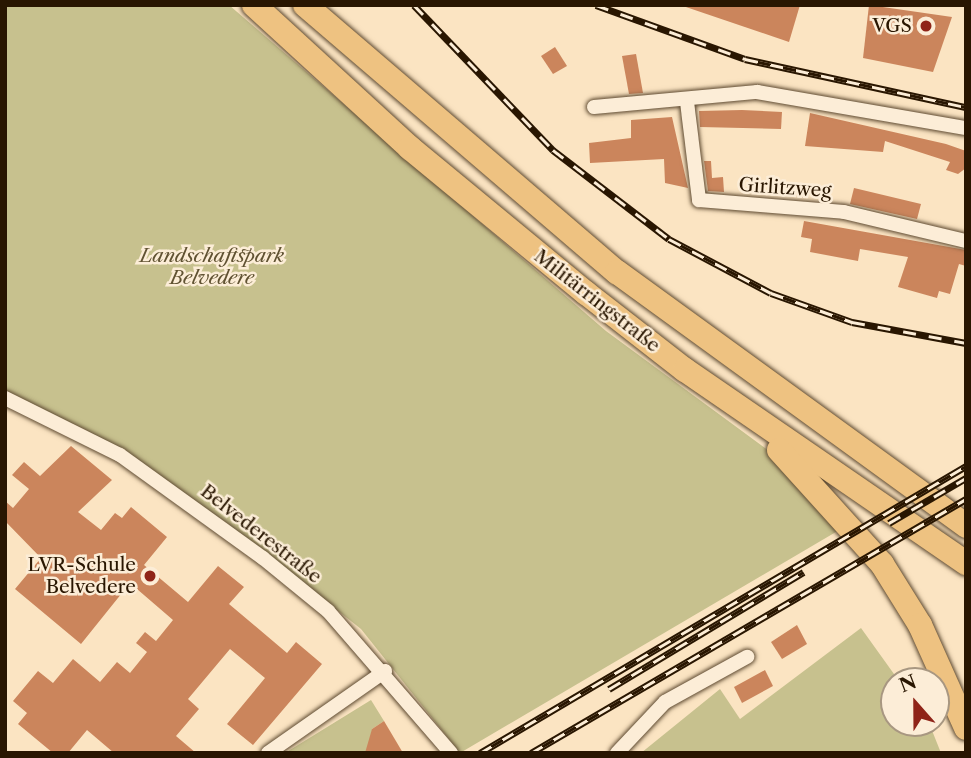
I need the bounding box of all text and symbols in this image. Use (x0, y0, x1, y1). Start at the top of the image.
place label: VGS (872, 15, 912, 37)
marker: VGS (918, 18, 934, 34)
street label: Girlitzweg (738, 173, 832, 203)
park label: Landschaftspark Belvedere (140, 245, 284, 289)
street label: Militärringstraße (530, 245, 664, 357)
street label: Belvederestraße (196, 480, 326, 588)
place label: LVR-Schule Belvedere (28, 554, 136, 598)
marker: LVR-Schule Belvedere (142, 568, 158, 584)
north arrow (880, 667, 950, 737)
text: N (896, 670, 920, 697)

